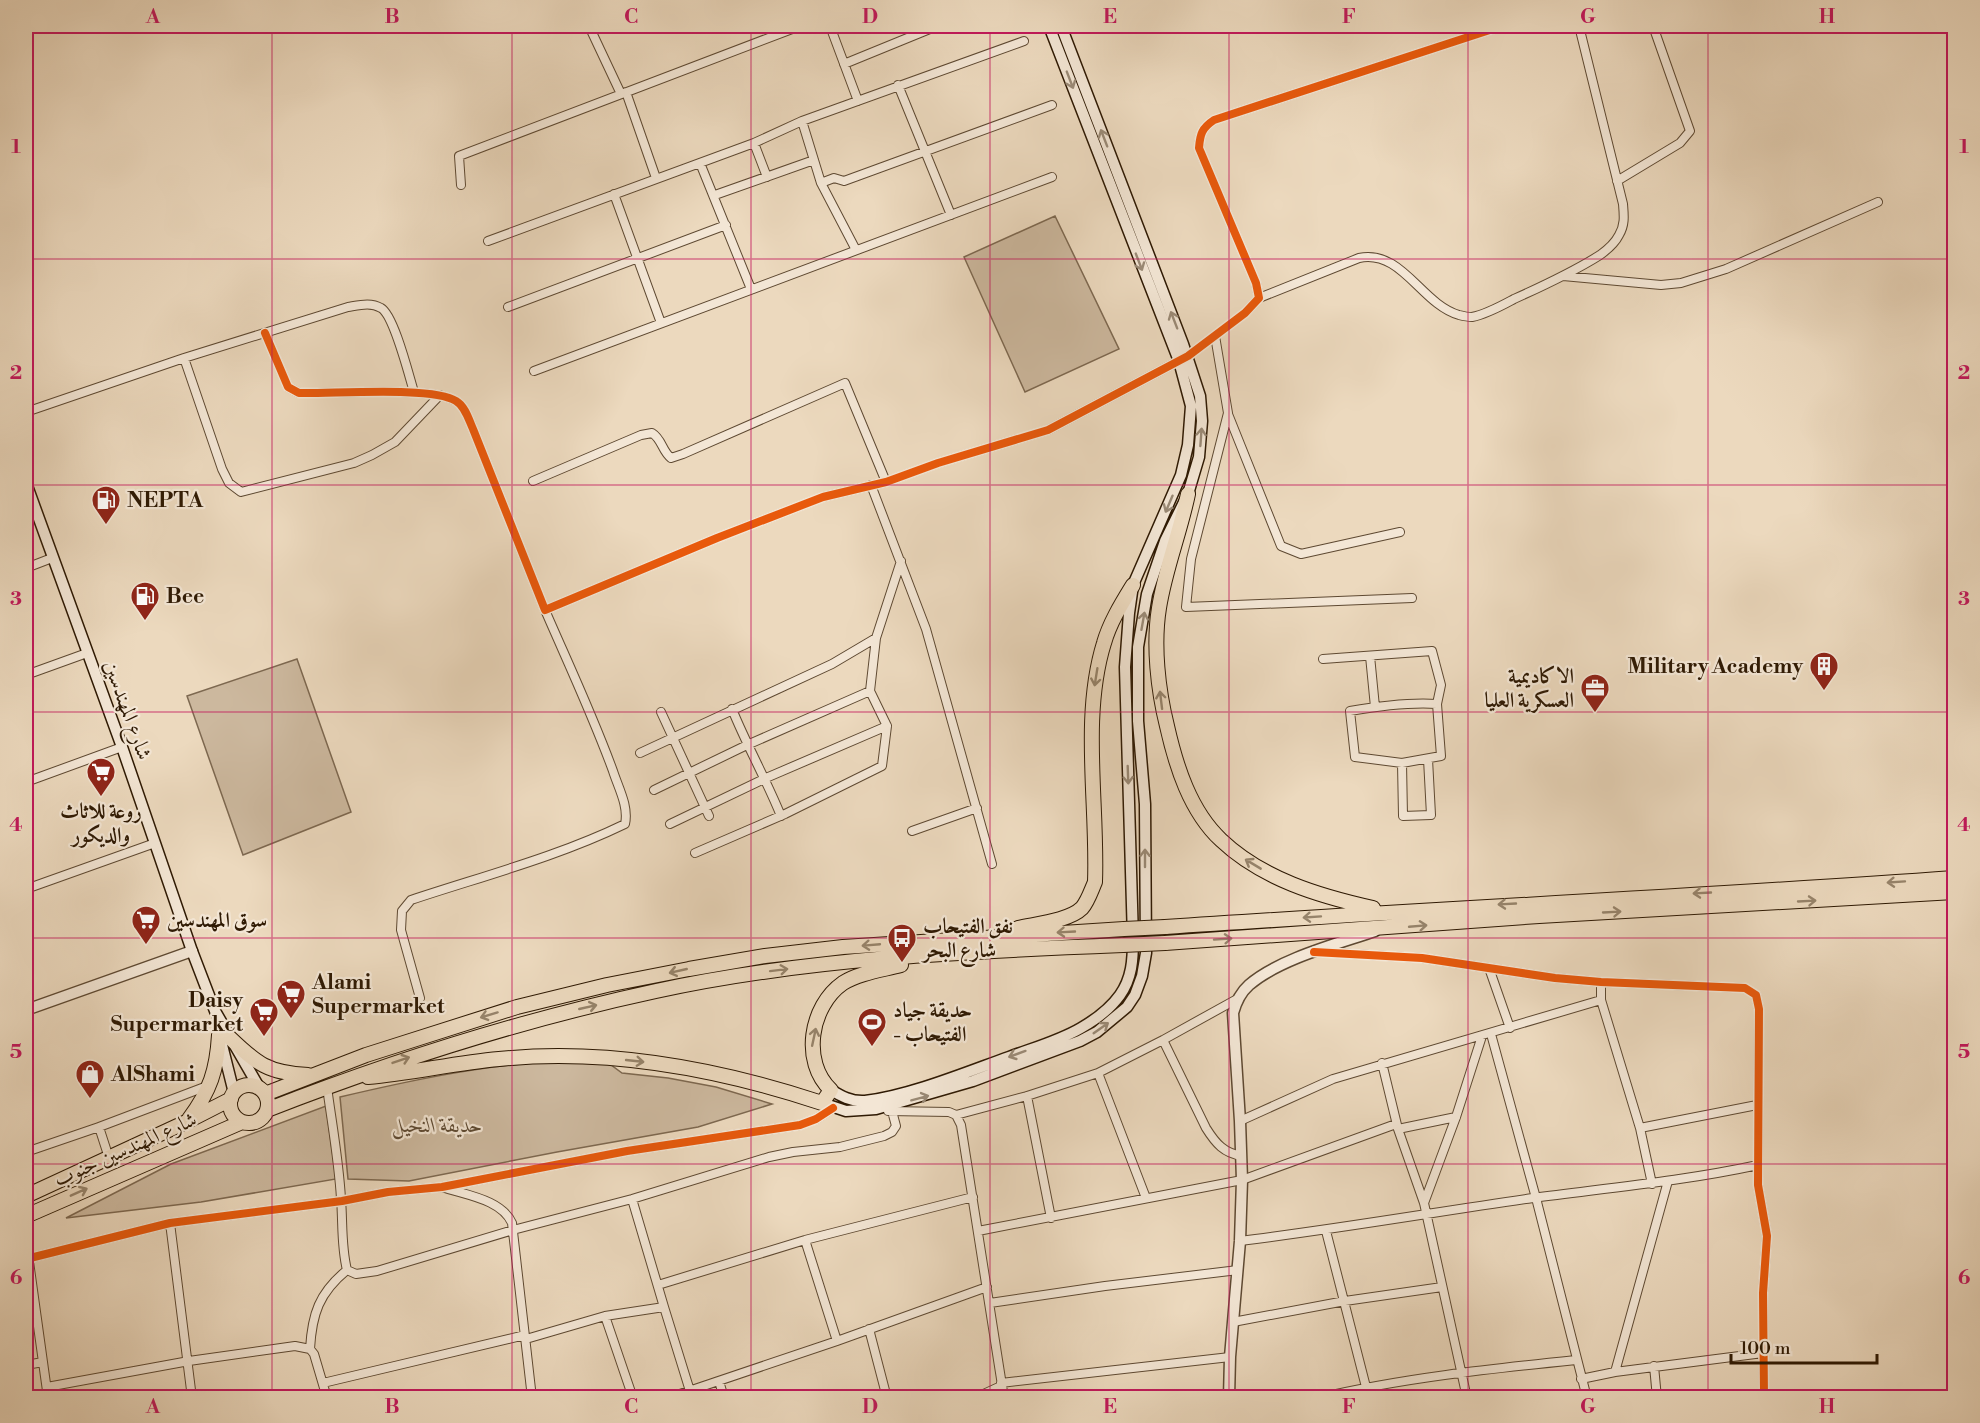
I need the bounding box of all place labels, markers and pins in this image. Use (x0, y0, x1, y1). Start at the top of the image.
fuel station icon: NEPTA (90, 484, 122, 526)
place label: NEPTA (127, 488, 204, 514)
fuel station icon: Bee (129, 580, 161, 622)
place label: Bee (166, 584, 204, 610)
building icon: Military Academy (1808, 650, 1840, 692)
place label: Military Academy (1628, 654, 1803, 680)
place label: الاكاديمية العسكرية العليا (1484, 664, 1574, 714)
office icon: الاكاديمية العسكرية العليا (1579, 672, 1611, 714)
supermarket icon: روعة للاثاث والديكور (85, 756, 117, 798)
place label: روعة للاثاث والديكور (60, 799, 142, 849)
supermarket icon: سوق المهندسين (130, 904, 162, 946)
place label: سوق المهندسين (167, 908, 267, 934)
place label: نفق الفتيحاب شارع البحر (921, 914, 1013, 967)
bus stop icon: نفق الفتيحاب شارع البحر (886, 922, 918, 964)
place label: Alami Supermarket (311, 970, 445, 1020)
supermarket icon: Alami Supermarket (275, 978, 307, 1020)
place label: Daisy Supermarket (111, 988, 244, 1038)
supermarket icon: Daisy Supermarket (248, 996, 280, 1038)
place label: حديقة جياد - الفتيحاب (893, 998, 972, 1048)
sports icon: حديقة جياد - الفتيحاب (856, 1006, 888, 1048)
shop icon: AlShami (74, 1058, 106, 1100)
place label: AlShami (110, 1062, 195, 1088)

